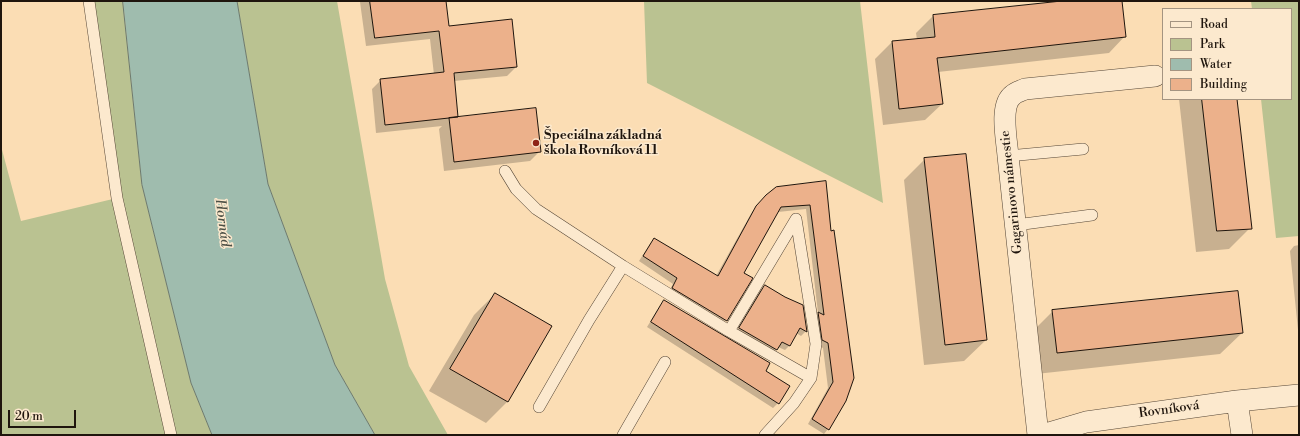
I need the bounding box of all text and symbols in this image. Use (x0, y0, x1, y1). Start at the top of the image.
legend (1162, 8, 1292, 100)
text: Road (1200, 17, 1228, 32)
text: Park (1200, 37, 1225, 52)
text: Water (1200, 57, 1232, 72)
text: Building (1200, 77, 1247, 92)
place label: Špeciálna základná škola Rovníková 11 (544, 128, 662, 159)
street label: Gagarinovo námestie (998, 129, 1026, 255)
marker: Špeciálna základná škola Rovníková 11 (531, 138, 541, 148)
water label: Hornád (211, 198, 233, 248)
street label: Rovníková (1138, 398, 1200, 422)
scale bar (10, 402, 78, 428)
text: 20 m (15, 409, 43, 424)

